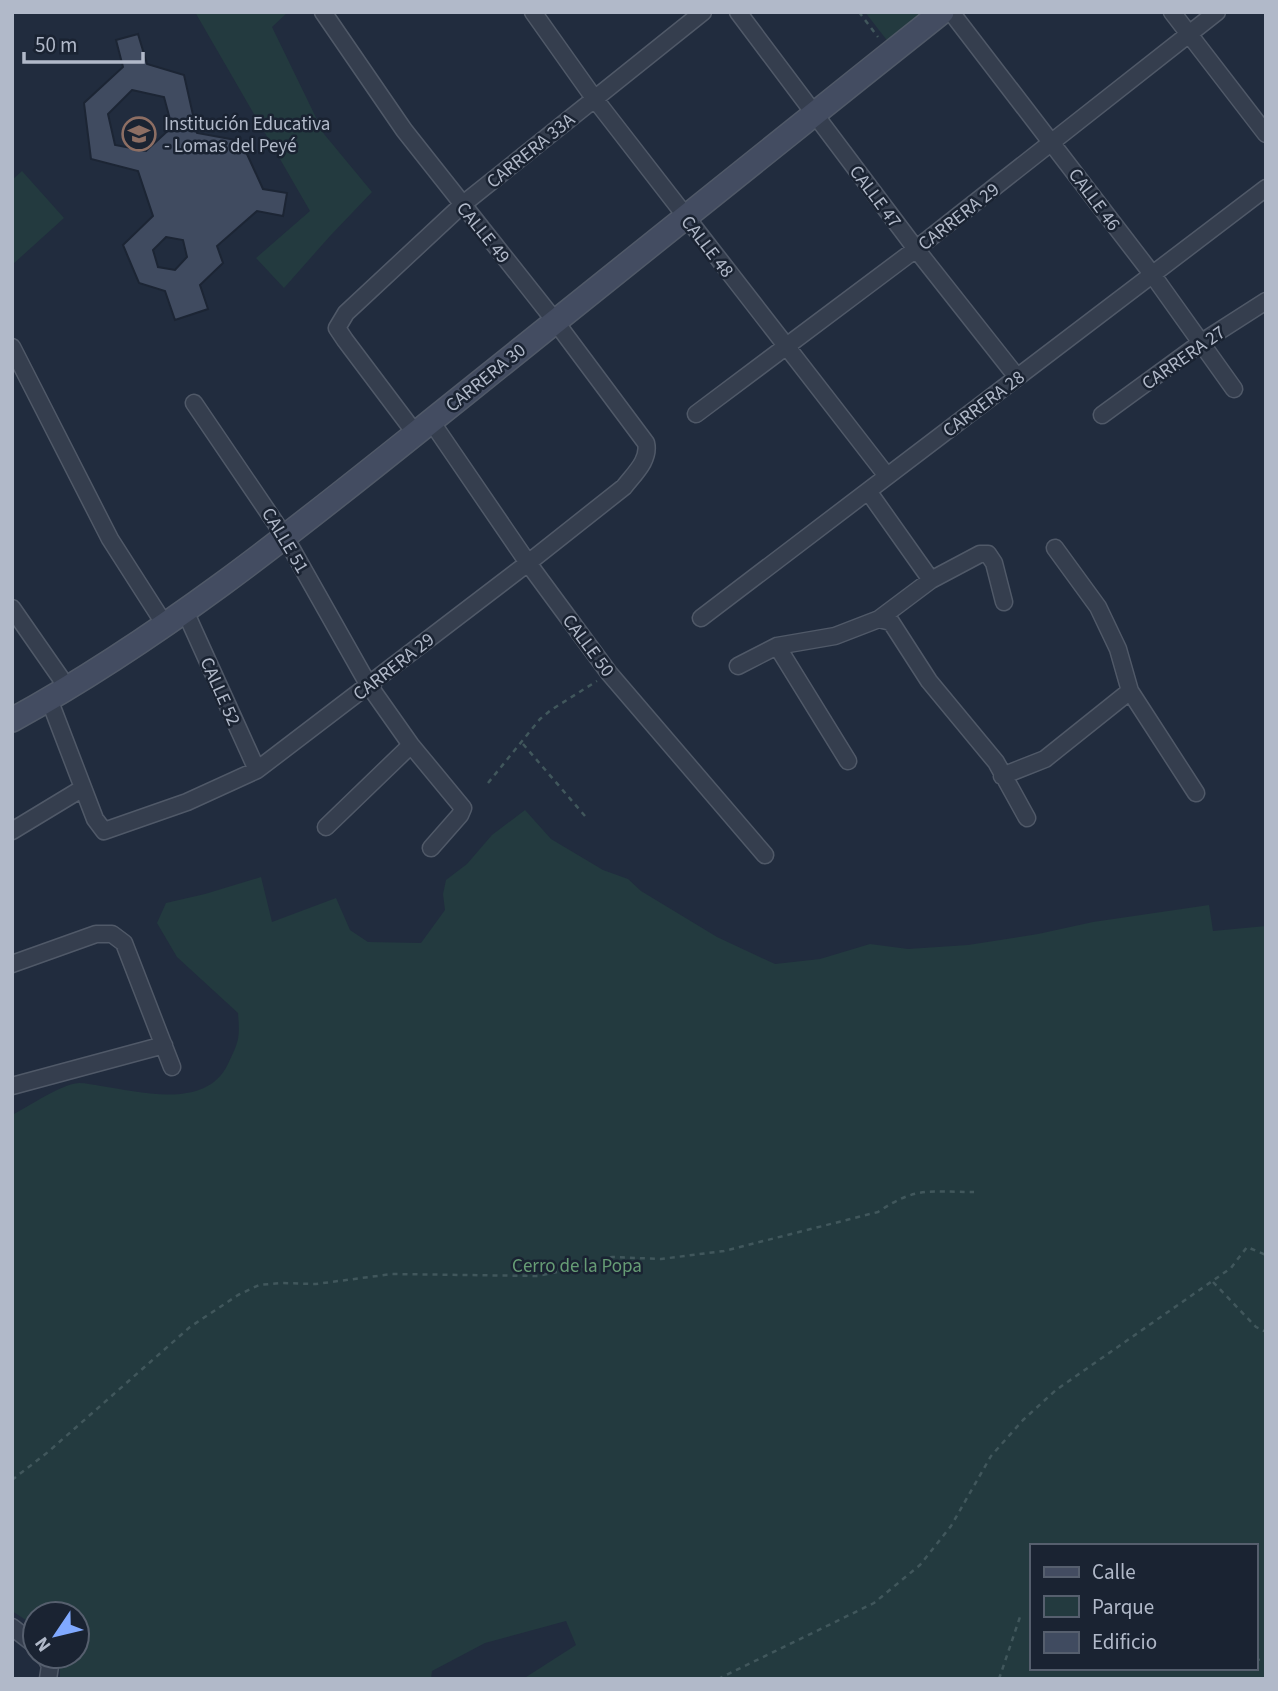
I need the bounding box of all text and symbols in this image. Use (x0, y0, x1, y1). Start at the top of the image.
scale bar (24, 21, 144, 65)
text: 50 m (35, 30, 77, 60)
street label: CARRERA 33A (481, 107, 581, 195)
place label: Institución Educativa - Lomas del Peyé (164, 111, 330, 160)
school or university icon: Institución Educativa - Lomas del Peyé (120, 115, 158, 153)
street label: CALLE 47 (842, 160, 907, 234)
street label: CALLE 46 (1061, 163, 1126, 237)
street label: CARRERA 29 (913, 177, 1005, 258)
street label: CALLE 49 (450, 196, 516, 270)
street label: CALLE 48 (674, 210, 740, 284)
street label: CARRERA 27 (1137, 319, 1231, 397)
street label: CARRERA 30 (440, 337, 532, 419)
street label: CARRERA 28 (937, 364, 1031, 444)
street label: CALLE 51 (255, 503, 315, 579)
street label: CALLE 50 (555, 609, 620, 683)
street label: CARRERA 29 (348, 627, 440, 708)
street label: CALLE 52 (193, 653, 247, 730)
park label: Cerro de la Popa (512, 1253, 642, 1280)
legend (1030, 1544, 1257, 1670)
text: Calle (1092, 1557, 1136, 1587)
text: Parque (1092, 1592, 1154, 1622)
north arrow (21, 1600, 91, 1670)
text: Edificio (1092, 1627, 1157, 1657)
text: N (29, 1631, 58, 1657)

